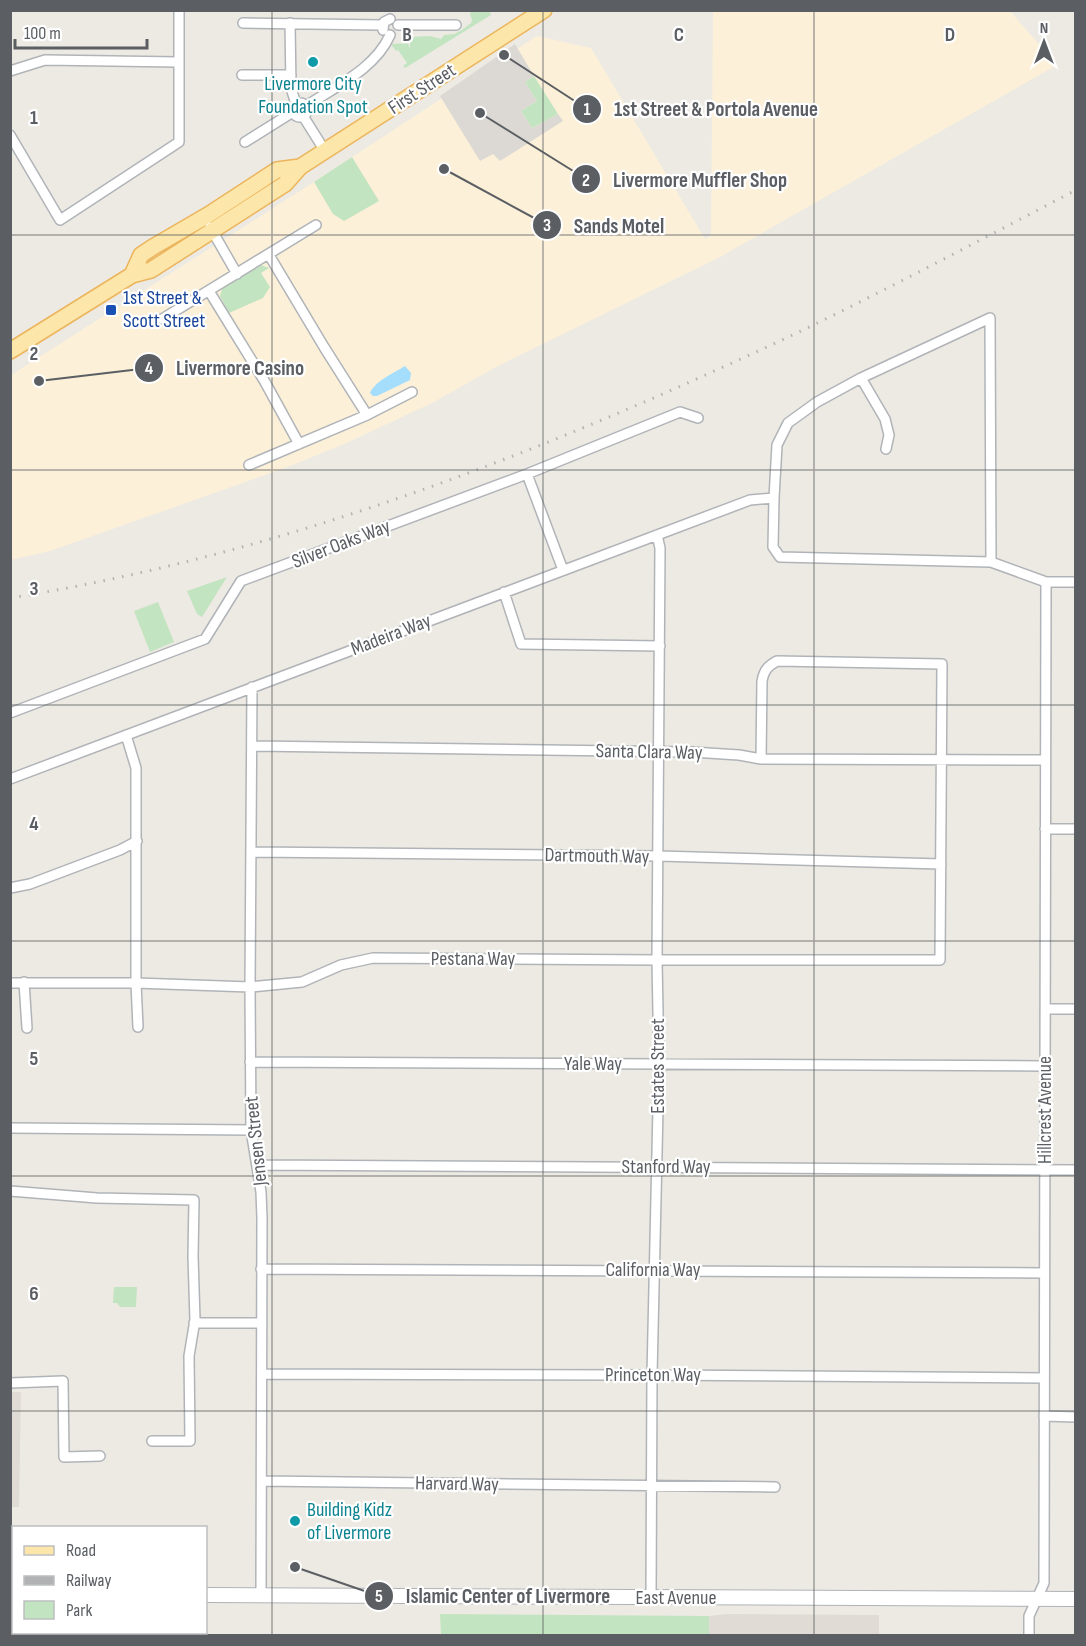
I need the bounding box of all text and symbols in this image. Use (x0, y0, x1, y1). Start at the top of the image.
scale bar (15, 12, 147, 50)
north arrow (1014, 12, 1074, 72)
text: N (1040, 19, 1048, 38)
text: 100 m (24, 23, 61, 44)
text: B (402, 23, 412, 47)
text: C (674, 23, 684, 47)
text: D (945, 23, 955, 47)
marker: Livermore City Foundation Spot (306, 55, 320, 69)
street label: First Street (384, 58, 460, 120)
place label: Livermore City Foundation Spot (258, 72, 368, 119)
callout: 1st Street & Portola Avenue (572, 89, 830, 128)
text: 1st Street & Portola Avenue (614, 97, 818, 122)
text: 1 (583, 99, 591, 120)
text: 1 (30, 106, 38, 130)
callout: Livermore Muffler Shop (571, 160, 799, 199)
text: Livermore Muffler Shop (613, 168, 787, 193)
text: 2 (582, 170, 590, 191)
callout: Sands Motel (532, 206, 676, 245)
text: Sands Motel (574, 214, 664, 239)
text: 3 (543, 215, 551, 236)
place label: 1st Street & Scott Street (123, 286, 205, 333)
marker: 1st Street & Scott Street (104, 303, 118, 317)
text: 2 (30, 342, 38, 366)
callout: Livermore Casino (134, 348, 316, 387)
text: Livermore Casino (176, 356, 304, 381)
text: 4 (145, 358, 154, 379)
street label: Silver Oaks Way (288, 514, 394, 574)
text: 3 (30, 577, 39, 601)
street label: Madeira Way (348, 609, 435, 661)
street label: Santa Clara Way (595, 739, 703, 765)
text: 4 (29, 812, 39, 836)
street label: Dartmouth Way (545, 843, 650, 869)
street label: Pestana Way (431, 947, 516, 971)
street label: Estates Street (646, 1018, 670, 1114)
text: 5 (30, 1047, 39, 1071)
street label: Yale Way (564, 1052, 622, 1076)
street label: Hillcrest Avenue (1033, 1056, 1057, 1164)
street label: Jensen Street (239, 1095, 273, 1188)
street label: Stanford Way (621, 1155, 711, 1179)
street label: California Way (605, 1258, 701, 1282)
text: 6 (29, 1282, 39, 1306)
street label: Princeton Way (605, 1363, 701, 1387)
street label: Harvard Way (415, 1471, 499, 1497)
place label: Building Kidz of Livermore (307, 1498, 392, 1545)
marker: Building Kidz of Livermore (288, 1514, 302, 1528)
legend (12, 1526, 207, 1634)
text: Road (66, 1540, 96, 1561)
text: Railway (66, 1570, 111, 1591)
callout: Islamic Center of Livermore (364, 1576, 622, 1615)
text: Islamic Center of Livermore (406, 1584, 610, 1609)
text: 5 (375, 1586, 383, 1607)
street label: East Avenue (636, 1586, 717, 1610)
text: Park (66, 1600, 92, 1621)

